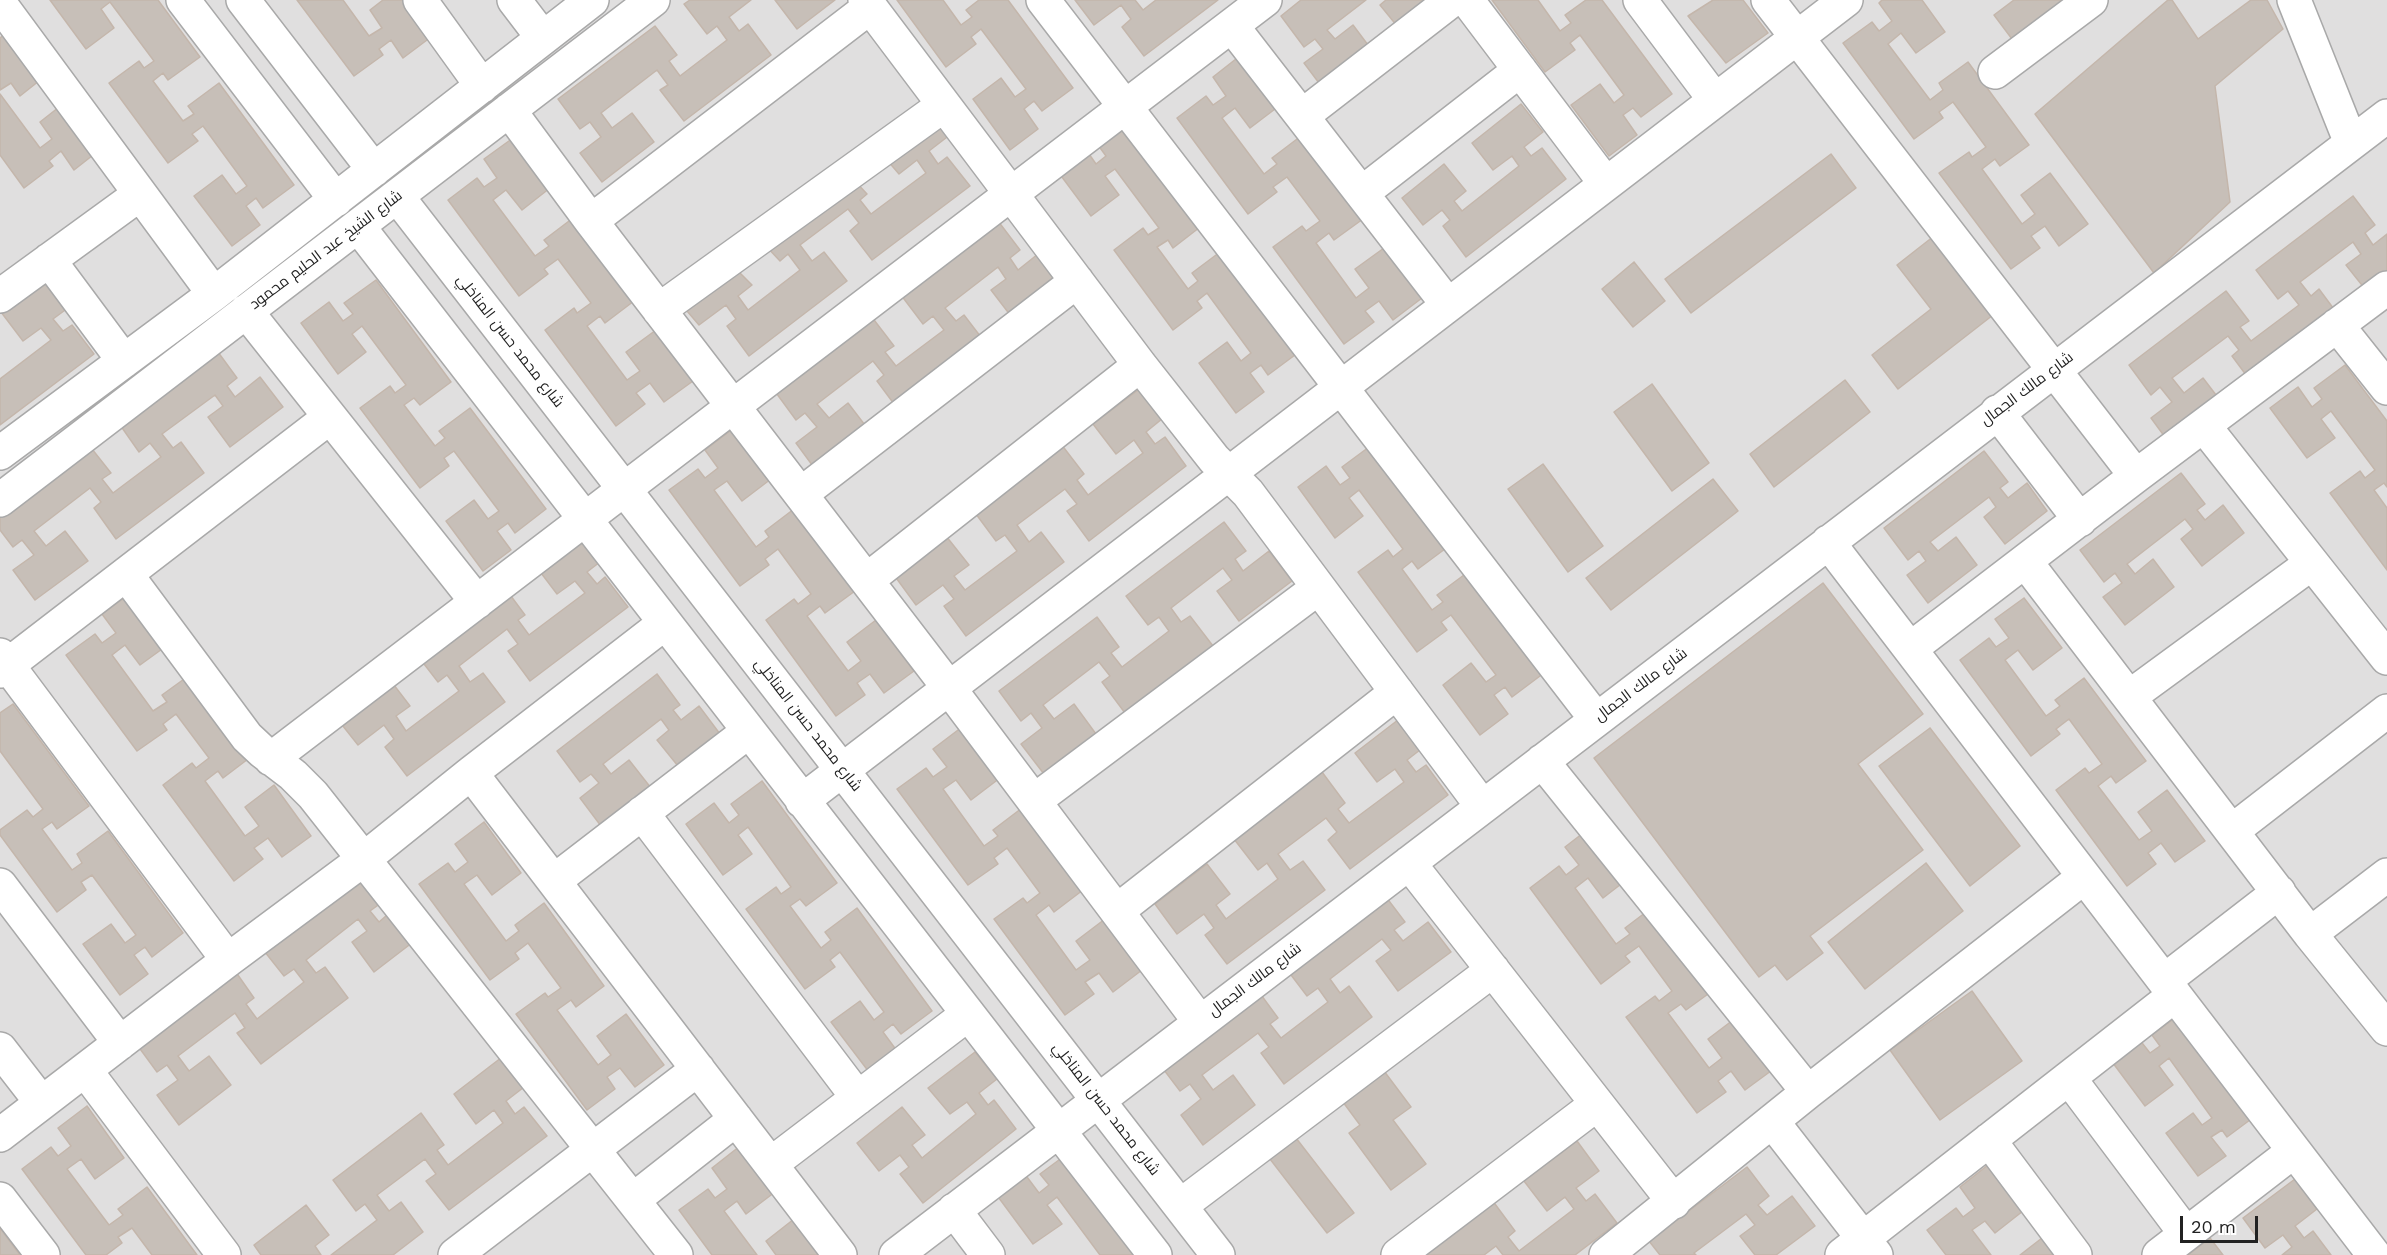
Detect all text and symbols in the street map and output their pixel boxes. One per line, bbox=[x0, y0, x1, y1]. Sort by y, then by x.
street label: شارع الشيخ عبد الحليم محمود bbox=[246, 187, 406, 313]
street label: شارع محمد حسن المناخلي bbox=[452, 271, 568, 411]
street label: شارع مالك الجمال bbox=[1977, 348, 2077, 430]
street label: شارع مالك الجمال bbox=[1591, 644, 1691, 726]
street label: شارع محمد حسن المناخلي bbox=[750, 655, 866, 795]
street label: شارع مالك الجمال bbox=[1205, 939, 1305, 1021]
street label: شارع محمد حسن المناخلي bbox=[1048, 1039, 1164, 1179]
scale bar bbox=[2183, 1204, 2261, 1242]
text: 20 m bbox=[2191, 1216, 2236, 1237]

